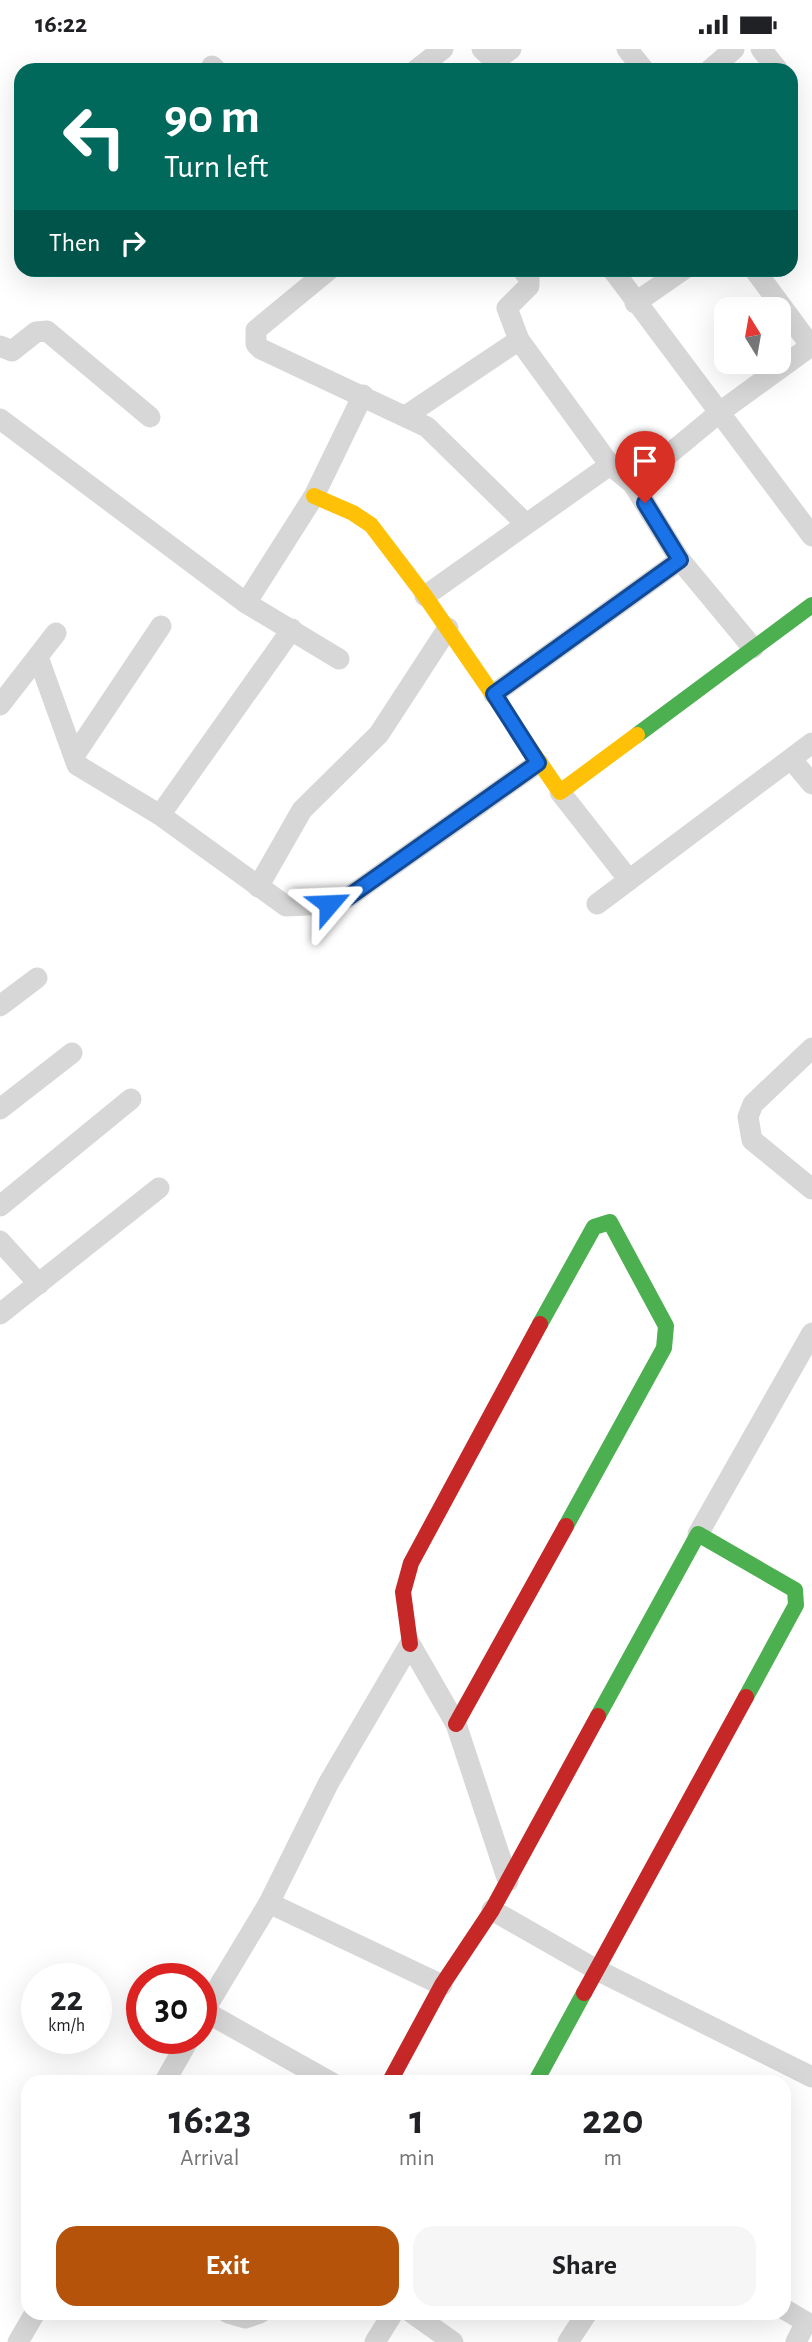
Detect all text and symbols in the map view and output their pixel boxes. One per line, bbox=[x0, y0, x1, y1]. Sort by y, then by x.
text: 16:22 bbox=[35, 11, 87, 37]
icon: left bbox=[49, 91, 140, 182]
text: 90 m bbox=[164, 93, 260, 142]
text: Turn left bbox=[164, 151, 268, 183]
icon: right bbox=[114, 224, 152, 262]
text: Then bbox=[49, 230, 100, 256]
north arrow bbox=[714, 297, 791, 375]
map controls bbox=[714, 297, 791, 374]
pin bbox=[615, 431, 675, 503]
icon: arrive bbox=[626, 442, 664, 480]
position arrow bbox=[292, 867, 366, 941]
speed limit sign: 30 bbox=[126, 1963, 217, 2054]
text: 22 bbox=[50, 1982, 83, 2017]
text: km/h bbox=[48, 2017, 85, 2035]
text: 16:23 bbox=[168, 2099, 251, 2141]
text: 1 bbox=[409, 2099, 424, 2141]
text: 220 bbox=[582, 2099, 644, 2141]
text: Arrival bbox=[180, 2147, 239, 2170]
text: min bbox=[399, 2147, 435, 2170]
text: m bbox=[604, 2147, 622, 2170]
button: Exit bbox=[56, 2226, 399, 2306]
button: Share bbox=[413, 2226, 756, 2306]

